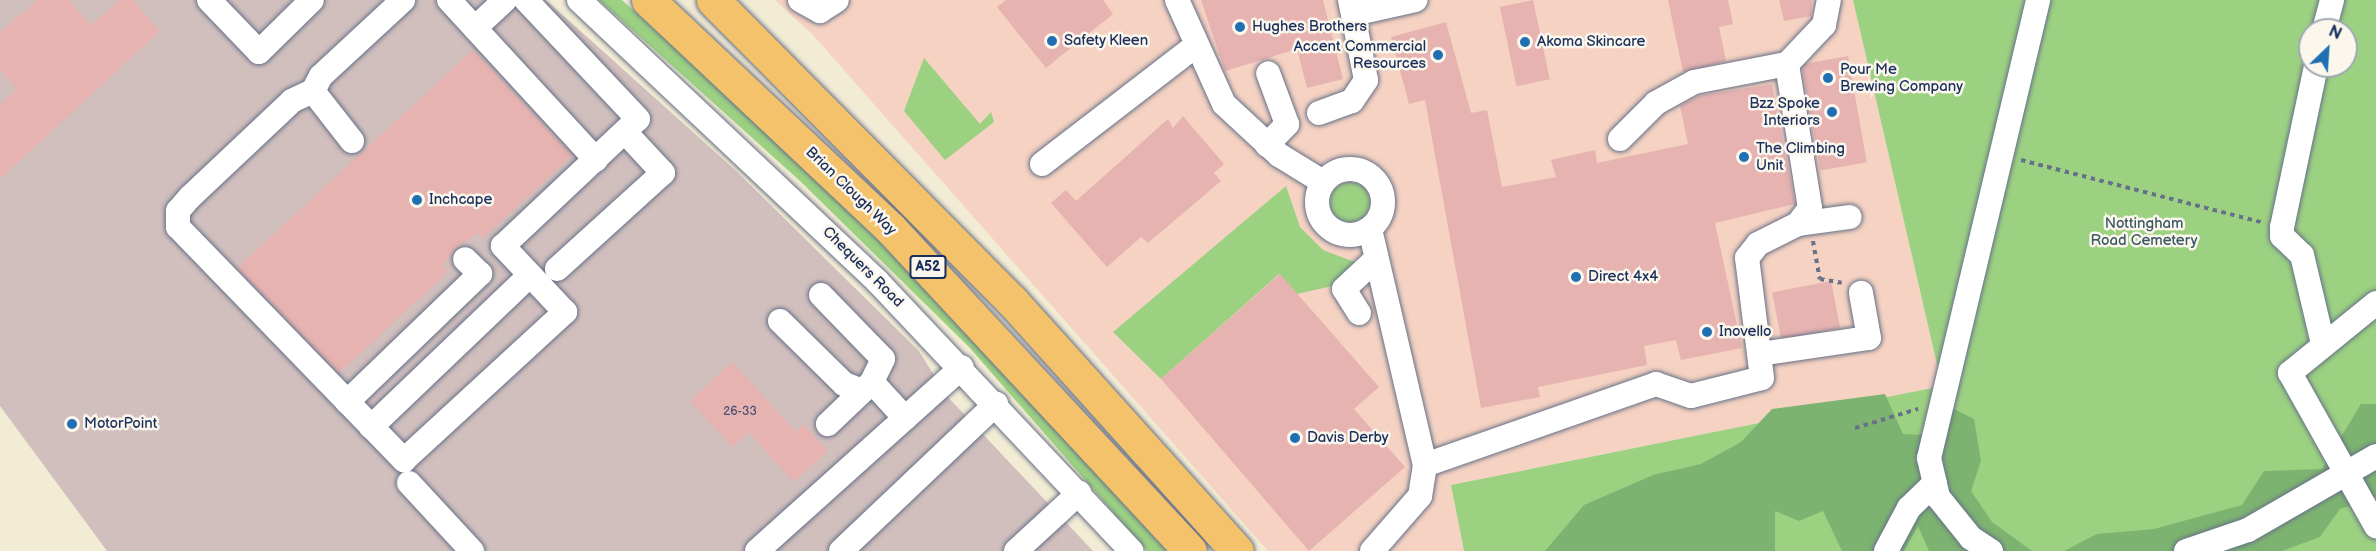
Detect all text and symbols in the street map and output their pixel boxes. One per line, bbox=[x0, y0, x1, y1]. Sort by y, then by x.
place label: Hughes Brothers bbox=[1252, 18, 1367, 36]
north arrow bbox=[2298, 18, 2358, 78]
marker: Hughes Brothers bbox=[1233, 20, 1247, 34]
text: N bbox=[2326, 22, 2344, 44]
place label: Safety Kleen bbox=[1064, 32, 1149, 50]
place label: Akoma Skincare bbox=[1537, 33, 1646, 51]
marker: Safety Kleen bbox=[1045, 34, 1059, 48]
marker: Akoma Skincare bbox=[1518, 35, 1532, 49]
place label: Accent Commercial Resources bbox=[1294, 37, 1426, 72]
marker: Accent Commercial Resources bbox=[1431, 48, 1445, 62]
place label: Pour Me Brewing Company bbox=[1840, 60, 1963, 95]
marker: Pour Me Brewing Company bbox=[1821, 71, 1835, 85]
place label: Bzz Spoke Interiors bbox=[1749, 94, 1820, 129]
marker: Bzz Spoke Interiors bbox=[1825, 105, 1839, 119]
place label: The Climbing Unit bbox=[1756, 139, 1845, 174]
street label: Brian Clough Way bbox=[802, 143, 900, 239]
marker: The Climbing Unit bbox=[1737, 150, 1751, 164]
place label: Inchcape bbox=[429, 191, 492, 209]
marker: Inchcape bbox=[410, 193, 424, 207]
park label: Nottingham Road Cemetery bbox=[2090, 214, 2198, 249]
street label: Chequers Road bbox=[819, 223, 907, 311]
road number: A52 bbox=[908, 256, 948, 278]
place label: Direct 4x4 bbox=[1588, 268, 1658, 286]
marker: Direct 4x4 bbox=[1569, 270, 1583, 284]
place label: Inovello bbox=[1719, 323, 1772, 341]
marker: Inovello bbox=[1700, 325, 1714, 339]
house number: 26-33 bbox=[723, 405, 757, 419]
place label: MotorPoint bbox=[84, 415, 157, 433]
marker: MotorPoint bbox=[65, 417, 79, 431]
place label: Davis Derby bbox=[1307, 429, 1388, 447]
marker: Davis Derby bbox=[1288, 431, 1302, 445]

